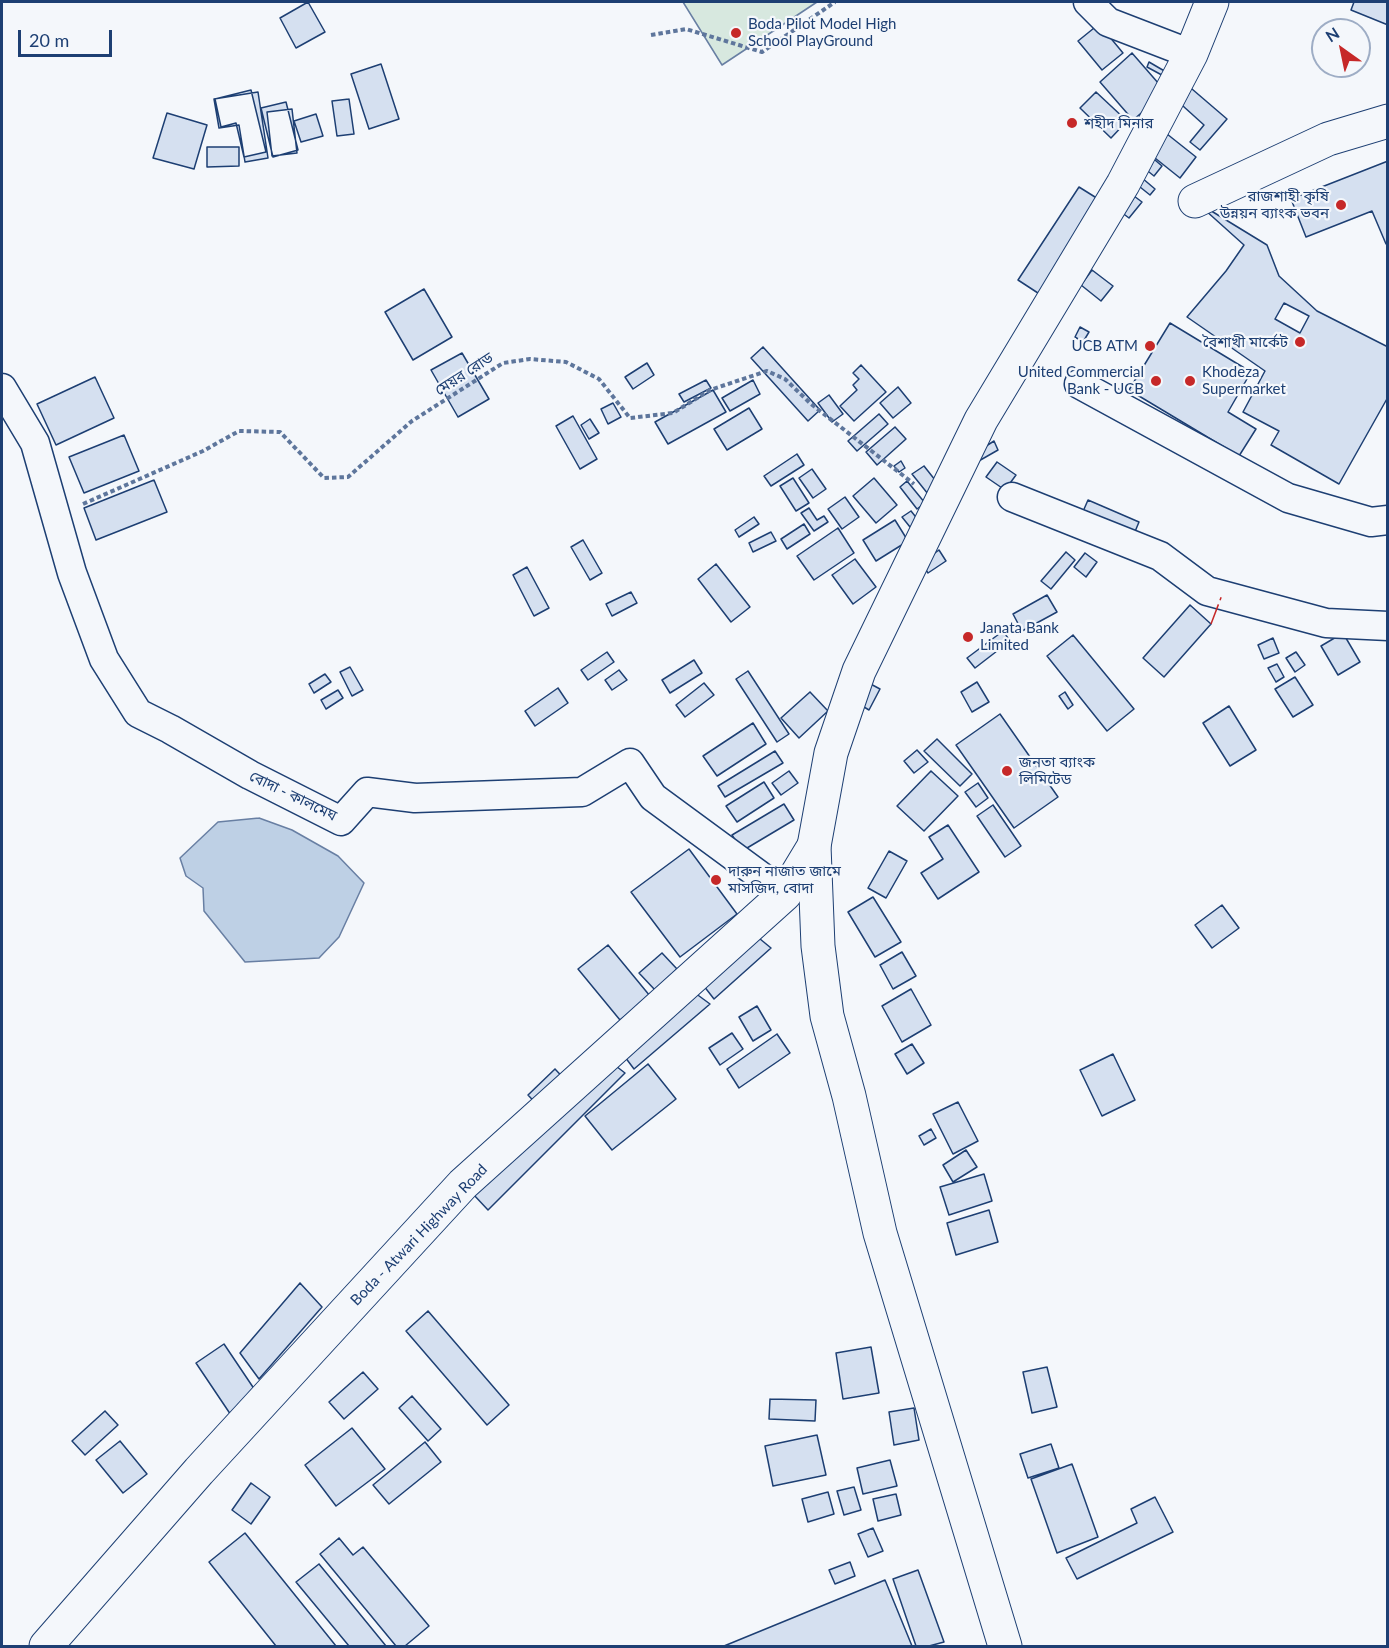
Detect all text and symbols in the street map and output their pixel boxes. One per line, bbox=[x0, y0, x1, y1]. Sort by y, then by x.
place label: Boda Pilot Model High School PlayGround bbox=[748, 15, 896, 50]
scale bar bbox=[21, 18, 116, 56]
north arrow bbox=[1311, 18, 1371, 78]
text: N bbox=[1322, 23, 1342, 45]
marker: Boda Pilot Model High School PlayGround bbox=[729, 26, 743, 40]
text: 20 m bbox=[29, 29, 69, 51]
place label: শহীদ মিনার bbox=[1084, 114, 1153, 132]
marker: শহীদ মিনার bbox=[1065, 116, 1079, 130]
place label: রাজশাহী কৃষি উন্নয়ন ব্যাংক ভবন bbox=[1220, 187, 1329, 222]
marker: রাজশাহী কৃষি উন্নয়ন ব্যাংক ভবন bbox=[1334, 198, 1348, 212]
place label: বৈশাখী মার্কেট bbox=[1203, 333, 1288, 351]
marker: বৈশাখী মার্কেট bbox=[1293, 335, 1307, 349]
place label: UCB ATM bbox=[1072, 337, 1138, 355]
marker: UCB ATM bbox=[1143, 339, 1157, 353]
street label: মেয়র রোড bbox=[432, 349, 496, 399]
place label: United Commercial Bank - UCB bbox=[1018, 363, 1144, 398]
place label: Khodeza Supermarket bbox=[1202, 363, 1286, 398]
marker: United Commercial Bank - UCB bbox=[1149, 374, 1163, 388]
marker: Khodeza Supermarket bbox=[1183, 374, 1197, 388]
place label: Janata Bank Limited bbox=[980, 619, 1059, 654]
marker: Janata Bank Limited bbox=[961, 630, 975, 644]
place label: জনতা ব্যাংক লিমিটেড bbox=[1019, 753, 1095, 788]
marker: জনতা ব্যাংক লিমিটেড bbox=[1000, 764, 1014, 778]
street label: বোদা - কালমেঘ bbox=[246, 767, 340, 825]
place label: দারুন নাজাত জামে মাসজিদ, বোদা bbox=[728, 862, 841, 897]
marker: দারুন নাজাত জামে মাসজিদ, বোদা bbox=[709, 873, 723, 887]
street label: Boda - Atwari Highway Road bbox=[347, 1161, 491, 1309]

